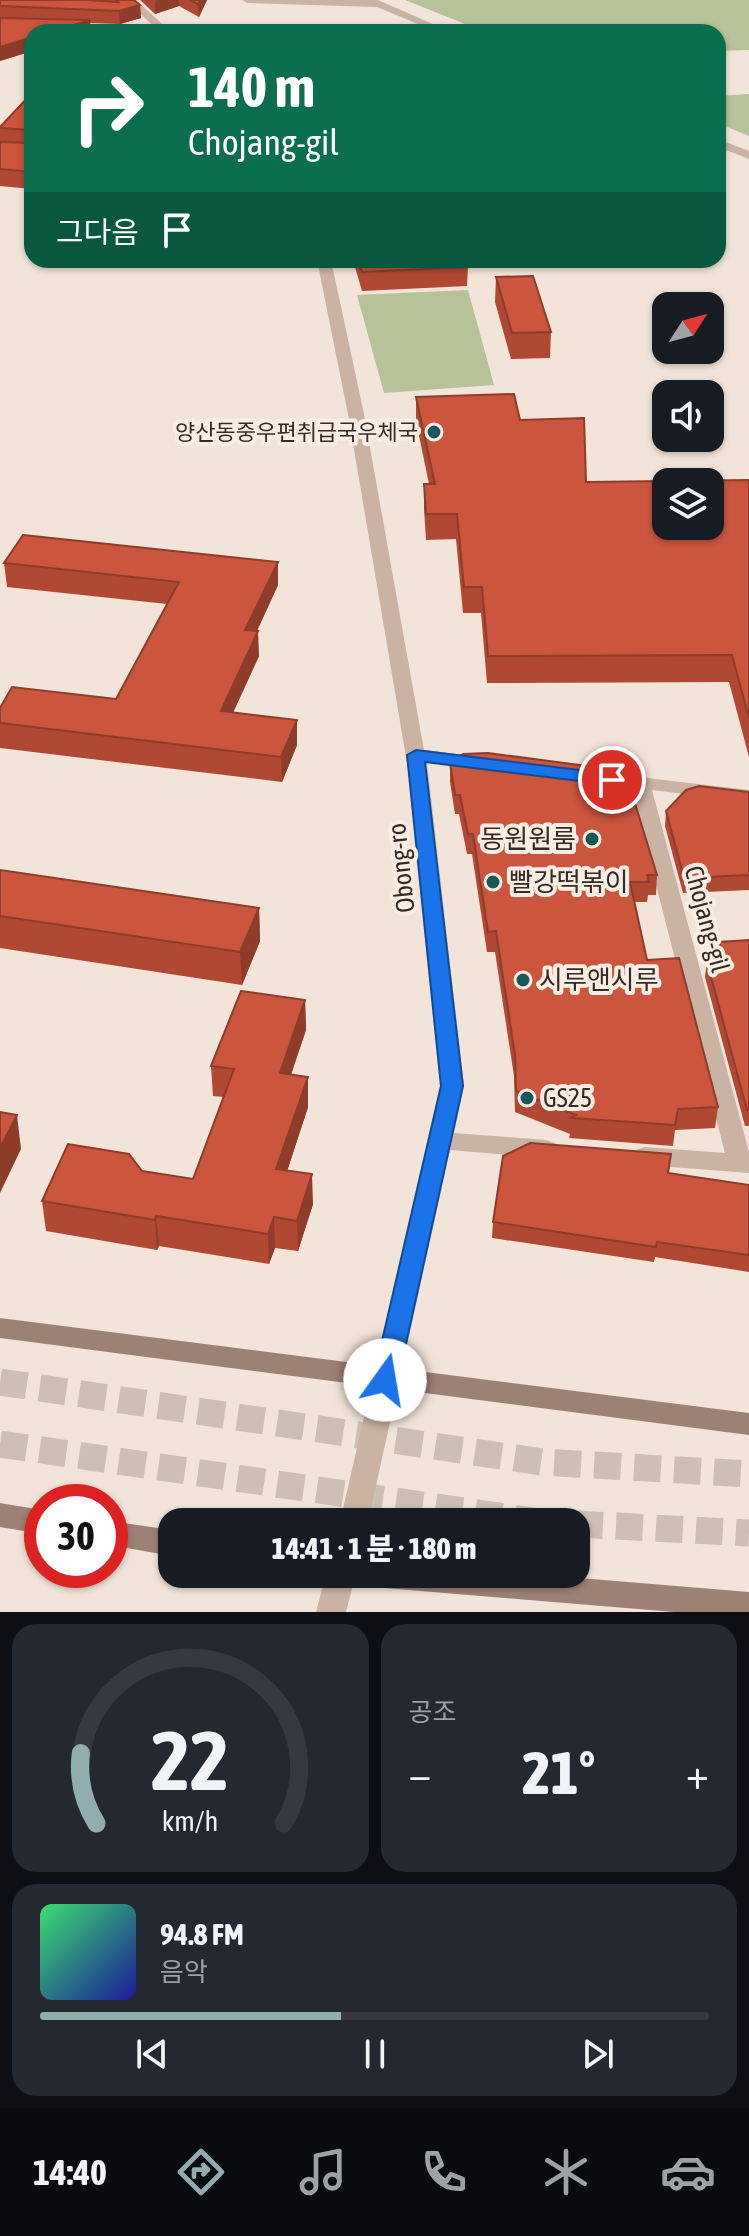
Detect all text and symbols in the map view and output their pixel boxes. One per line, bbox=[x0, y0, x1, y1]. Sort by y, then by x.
text: 140 m bbox=[188, 55, 315, 119]
icon: right bbox=[56, 56, 160, 160]
text: Chojang-gil bbox=[188, 121, 339, 163]
icon: arrive bbox=[155, 208, 199, 252]
text: 그다음 bbox=[56, 215, 139, 249]
north arrow bbox=[652, 292, 724, 364]
map controls bbox=[652, 292, 724, 540]
button: sound bbox=[652, 380, 724, 452]
place label: 양산동중우편취급국우체국 bbox=[175, 419, 418, 445]
marker: 양산동중우편취급국우체국 bbox=[425, 423, 443, 441]
button: layers bbox=[652, 468, 724, 540]
pin bbox=[578, 746, 646, 814]
icon: arrive bbox=[590, 758, 634, 802]
street label: Obong-ro bbox=[381, 822, 421, 914]
place label: 동원원룸 bbox=[480, 824, 576, 854]
marker: 동원원룸 bbox=[583, 830, 601, 848]
street label: Chojang-gil bbox=[678, 862, 736, 976]
place label: 빨강떡볶이 bbox=[509, 867, 629, 897]
marker: 빨강떡볶이 bbox=[484, 873, 502, 891]
place label: 시루앤시루 bbox=[539, 965, 659, 995]
marker: 시루앤시루 bbox=[514, 971, 532, 989]
place label: GS25 bbox=[543, 1083, 592, 1113]
marker: GS25 bbox=[518, 1089, 536, 1107]
position arrow bbox=[343, 1338, 427, 1422]
speed limit sign: 30 bbox=[24, 1484, 128, 1588]
text: 14:41 · 1 분 · 180 m bbox=[272, 1531, 476, 1565]
text: 공조 bbox=[409, 1697, 456, 1727]
text: 22 bbox=[151, 1712, 229, 1808]
text: 21° bbox=[522, 1738, 595, 1807]
text: − bbox=[409, 1748, 431, 1798]
text: + bbox=[686, 1748, 709, 1798]
text: km/h bbox=[162, 1804, 219, 1837]
text: 94.8 FM bbox=[160, 1917, 244, 1951]
text: 음악 bbox=[160, 1957, 208, 1987]
icon: previous bbox=[130, 2032, 174, 2076]
icon: pause bbox=[353, 2032, 397, 2076]
icon: next bbox=[576, 2032, 620, 2076]
icon: directions bbox=[173, 2144, 229, 2200]
icon: music bbox=[295, 2144, 351, 2200]
icon: phone bbox=[416, 2144, 472, 2200]
icon: climate bbox=[538, 2144, 594, 2200]
icon: car bbox=[660, 2144, 716, 2200]
text: 14:40 bbox=[33, 2151, 107, 2193]

